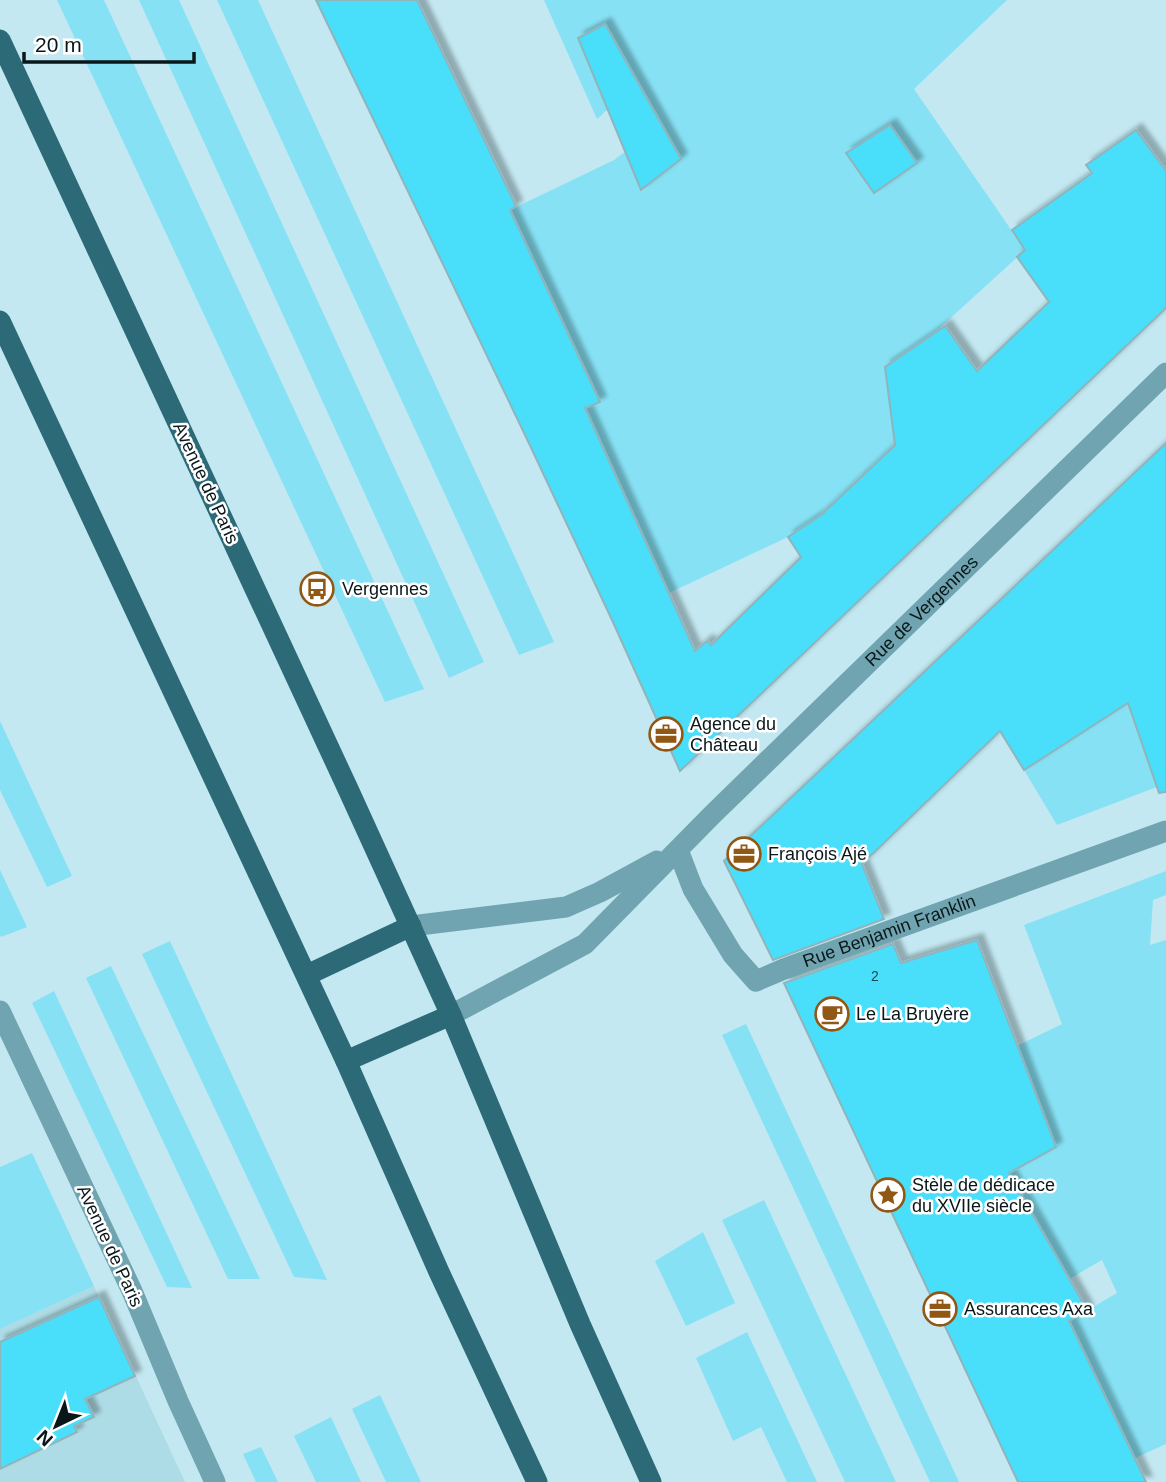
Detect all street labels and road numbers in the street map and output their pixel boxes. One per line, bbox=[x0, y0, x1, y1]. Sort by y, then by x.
street label: Avenue de Paris bbox=[169, 419, 243, 547]
street label: Rue de Vergennes bbox=[861, 552, 982, 670]
street label: Rue Benjamin Franklin bbox=[800, 891, 978, 971]
street label: Avenue de Paris bbox=[73, 1182, 147, 1310]

